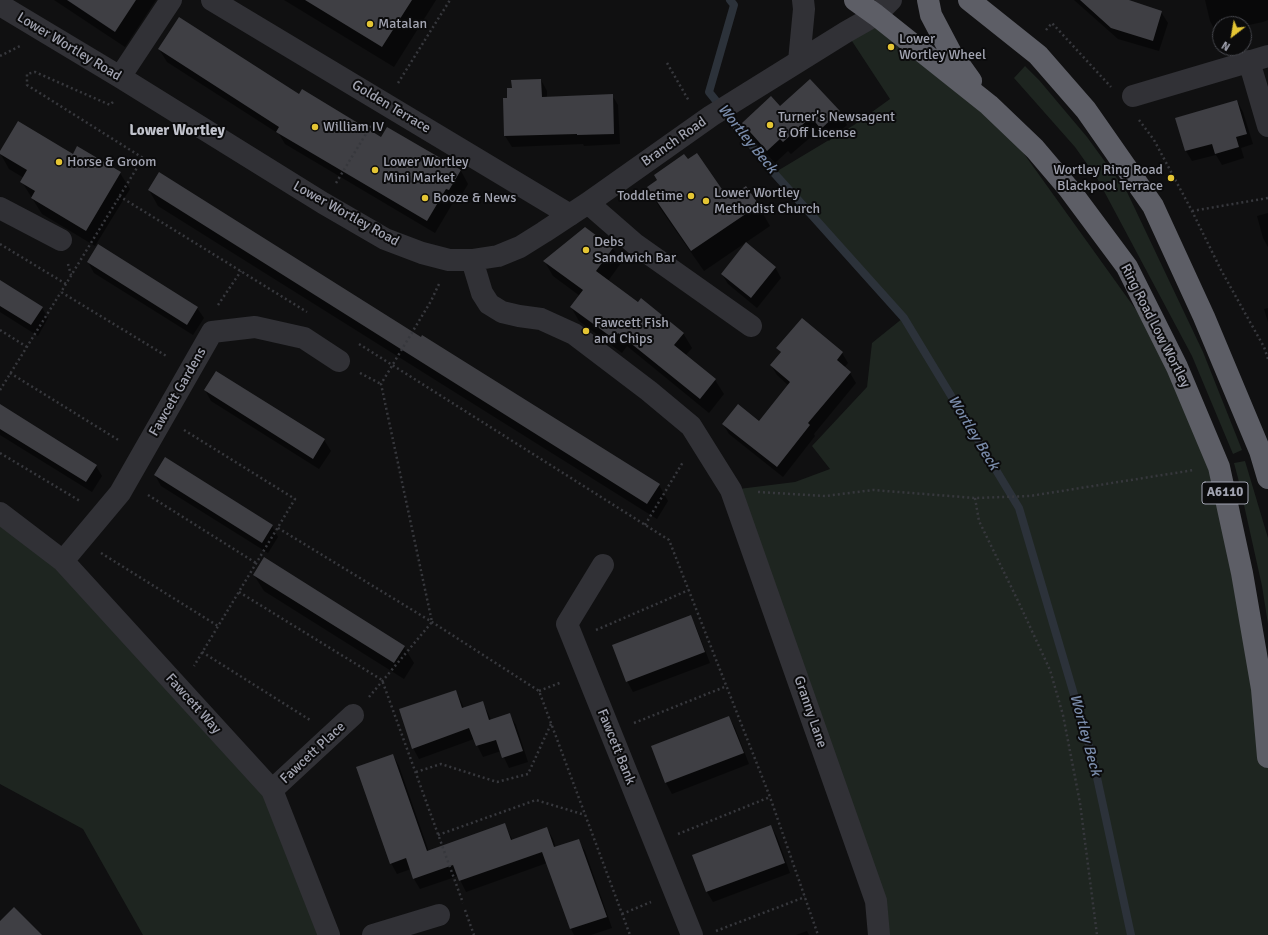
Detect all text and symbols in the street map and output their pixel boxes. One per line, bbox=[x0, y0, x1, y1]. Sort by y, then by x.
street label: Lower Wortley Road bbox=[14, 9, 124, 85]
place label: Matalan bbox=[378, 16, 427, 32]
north arrow bbox=[1212, 16, 1252, 56]
marker: Matalan bbox=[365, 19, 375, 29]
place label: Lower Wortley Wheel bbox=[899, 31, 986, 64]
text: N bbox=[1219, 38, 1233, 53]
marker: Lower Wortley Wheel bbox=[886, 42, 896, 52]
street label: Golden Terrace bbox=[349, 77, 433, 137]
water label: Wortley Beck bbox=[714, 101, 780, 177]
place label: Turner's Newsagent & Off License bbox=[778, 109, 895, 142]
street label: Branch Road bbox=[638, 114, 710, 170]
place label: William IV bbox=[323, 119, 384, 135]
marker: Turner's Newsagent & Off License bbox=[765, 120, 775, 130]
district label: Lower Wortley bbox=[129, 122, 225, 140]
marker: William IV bbox=[310, 122, 320, 132]
place label: Horse & Groom bbox=[67, 154, 156, 170]
place label: Lower Wortley Mini Market bbox=[383, 154, 469, 186]
marker: Horse & Groom bbox=[54, 157, 64, 167]
place label: Wortley Ring Road Blackpool Terrace bbox=[1053, 162, 1163, 194]
marker: Lower Wortley Mini Market bbox=[370, 165, 380, 175]
marker: Wortley Ring Road Blackpool Terrace bbox=[1166, 173, 1176, 183]
street label: Lower Wortley Road bbox=[290, 178, 402, 250]
place label: Lower Wortley Methodist Church bbox=[714, 185, 820, 218]
place label: Toddletime bbox=[617, 188, 683, 204]
place label: Booze & News bbox=[433, 190, 516, 206]
marker: Toddletime bbox=[686, 191, 696, 201]
marker: Booze & News bbox=[420, 193, 430, 203]
marker: Lower Wortley Methodist Church bbox=[701, 196, 711, 206]
place label: Debs Sandwich Bar bbox=[594, 234, 676, 266]
marker: Debs Sandwich Bar bbox=[581, 245, 591, 255]
street label: Ring Road Low Wortley bbox=[1116, 261, 1194, 391]
place label: Fawcett Fish and Chips bbox=[594, 315, 669, 348]
marker: Fawcett Fish and Chips bbox=[581, 326, 591, 336]
street label: Fawcett Gardens bbox=[146, 345, 210, 439]
water label: Wortley Beck bbox=[944, 392, 1002, 474]
road number: A6110 bbox=[1202, 482, 1248, 504]
street label: Fawcett Way bbox=[162, 671, 224, 737]
street label: Granny Lane bbox=[790, 674, 830, 750]
water label: Wortley Beck bbox=[1065, 692, 1105, 778]
street label: Fawcett Bank bbox=[593, 707, 639, 787]
street label: Fawcett Place bbox=[277, 719, 349, 787]

